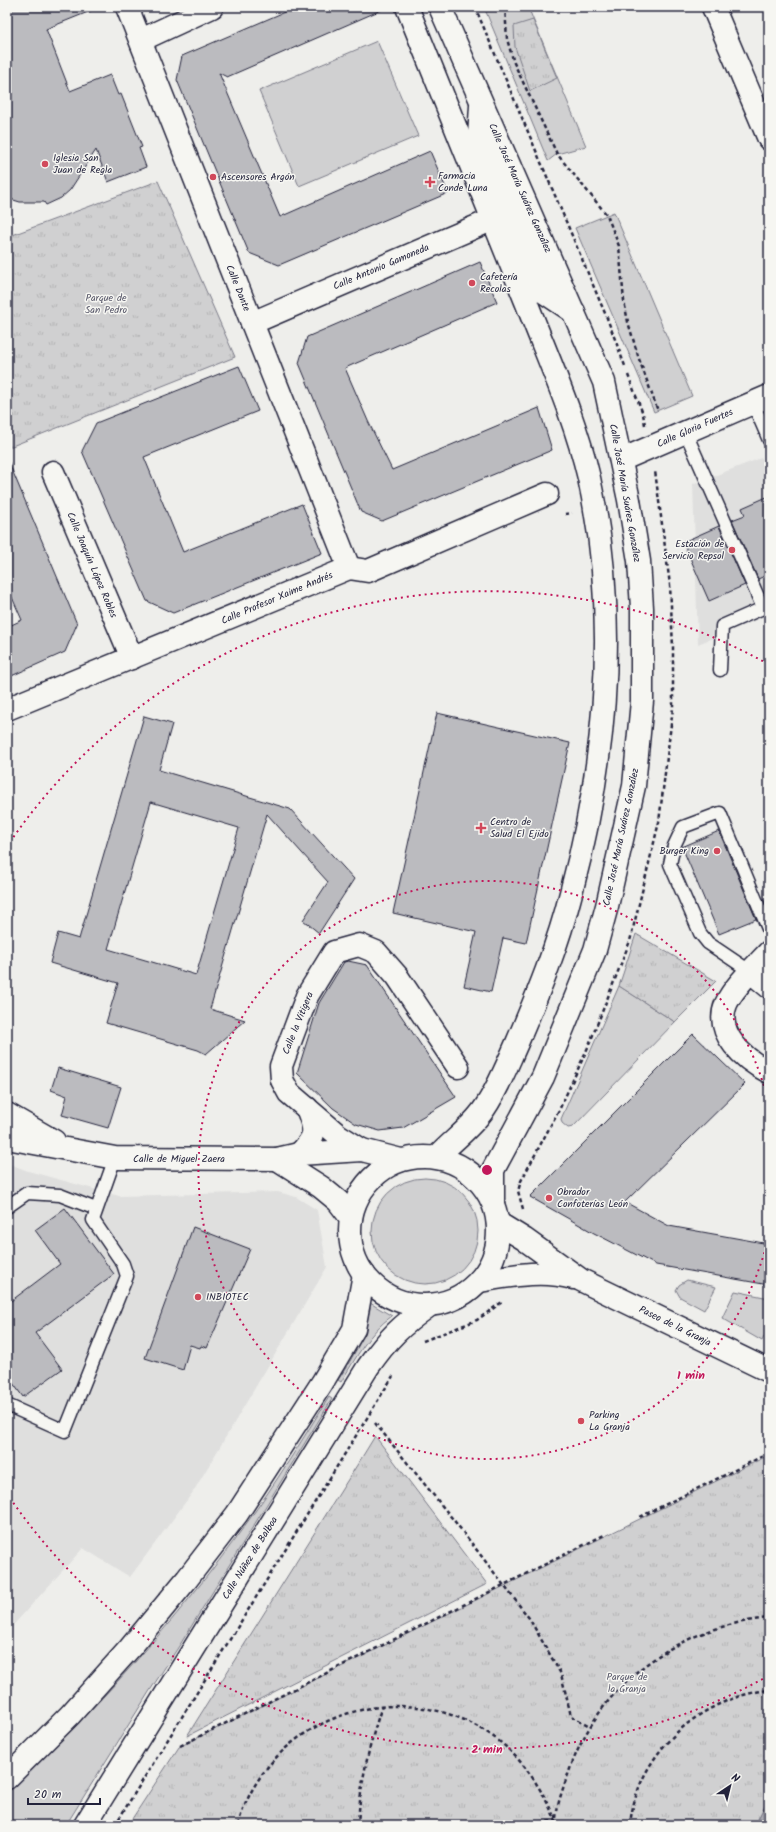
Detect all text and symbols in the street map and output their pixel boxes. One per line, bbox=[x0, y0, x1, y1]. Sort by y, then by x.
street label: Calle José María Suárez González bbox=[484, 121, 556, 256]
place label: Iglesia San Juan de Regla bbox=[53, 150, 113, 178]
marker: Iglesia San Juan de Regla bbox=[40, 159, 50, 169]
place label: Farmacia Conde Luna bbox=[438, 168, 488, 196]
place label: Ascensores Argón bbox=[221, 169, 294, 185]
marker: Ascensores Argón bbox=[208, 172, 218, 182]
marker: Farmacia Conde Luna bbox=[425, 177, 435, 187]
street label: Calle Antonio Gamoneda bbox=[330, 239, 432, 294]
street label: Calle Dante bbox=[221, 262, 255, 314]
place label: Cafetería Recolas bbox=[480, 269, 518, 297]
marker: Cafetería Recolas bbox=[467, 278, 477, 288]
park label: Parque de San Pedro bbox=[85, 290, 128, 318]
street label: Calle Gloria Fuertes bbox=[654, 404, 736, 452]
street label: Calle José María Suárez González bbox=[605, 422, 645, 564]
street label: Calle Joaquín López Robles bbox=[62, 510, 122, 621]
place label: Estación de Servicio Repsol bbox=[663, 536, 725, 564]
marker: Estación de Servicio Repsol bbox=[727, 545, 737, 555]
street label: Calle Profesor Xaime Andrés bbox=[219, 567, 336, 629]
street label: Calle José María Suárez González bbox=[599, 766, 644, 907]
place label: Centro de Salud El Ejido bbox=[490, 814, 549, 842]
marker: Centro de Salud El Ejido bbox=[475, 822, 487, 834]
place label: Burger King bbox=[660, 843, 709, 859]
marker: Burger King bbox=[712, 846, 722, 856]
street label: Calle la Vitigera bbox=[278, 989, 318, 1057]
street label: Calle de Miguel Zaera bbox=[133, 1151, 225, 1167]
centre of rings bbox=[480, 1163, 494, 1177]
place label: Obrador Confoterías León bbox=[557, 1184, 628, 1212]
marker: Obrador Confoterías León bbox=[544, 1193, 554, 1203]
place label: INBIOTEC bbox=[206, 1289, 249, 1305]
marker: INBIOTEC bbox=[193, 1292, 203, 1302]
street label: Paseo de la Granja bbox=[636, 1302, 714, 1351]
text: 1 min bbox=[677, 1366, 705, 1385]
place label: Parking La Granja bbox=[589, 1407, 630, 1435]
marker: Parking La Granja bbox=[576, 1416, 586, 1426]
street label: Calle Núñez de Balboa bbox=[218, 1513, 282, 1603]
park label: Parque de la Granja bbox=[607, 1669, 648, 1697]
text: 2 min bbox=[471, 1740, 503, 1759]
north arrow bbox=[710, 1766, 750, 1806]
text: N bbox=[727, 1769, 743, 1788]
scale bar bbox=[28, 1780, 100, 1806]
text: 20 m bbox=[34, 1785, 62, 1804]

